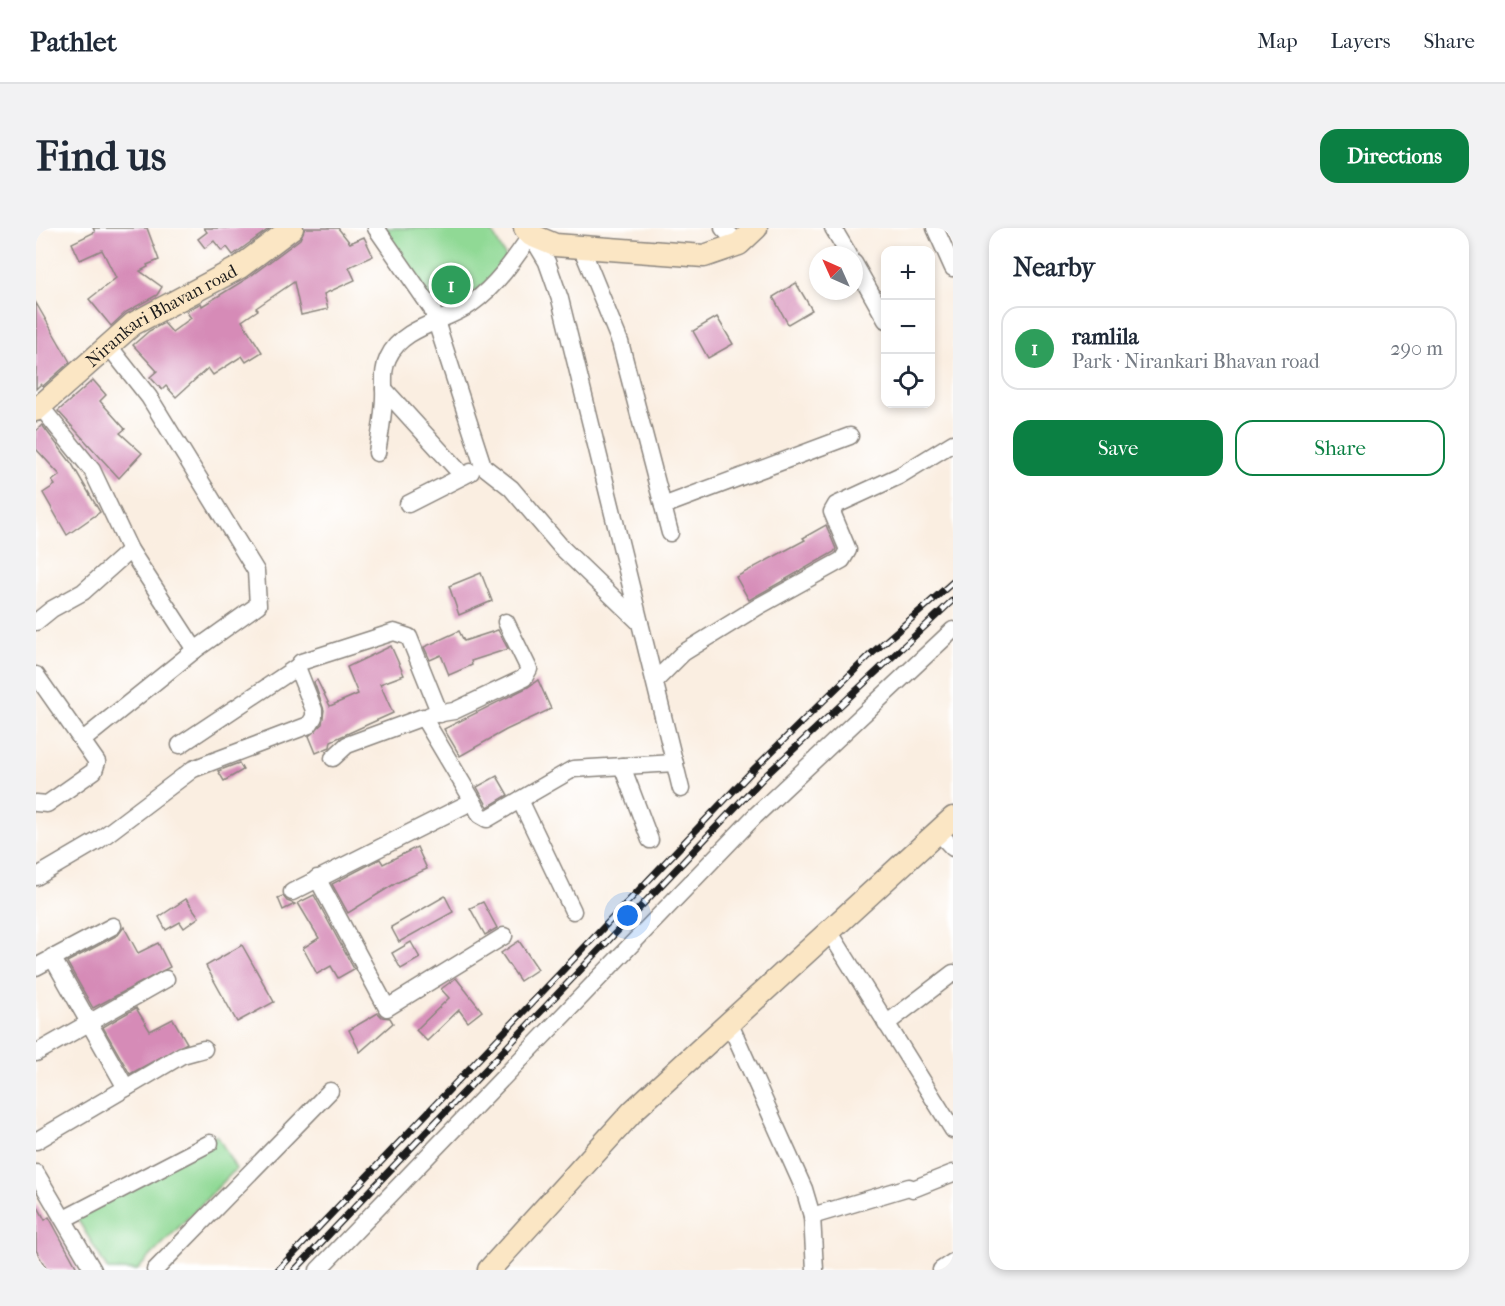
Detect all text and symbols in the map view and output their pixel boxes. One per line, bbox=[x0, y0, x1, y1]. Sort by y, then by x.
text: Pathlet bbox=[30, 25, 117, 58]
text: Map bbox=[1257, 29, 1298, 53]
text: Layers bbox=[1331, 29, 1390, 53]
text: Share bbox=[1423, 29, 1475, 53]
button: Directions bbox=[1320, 129, 1469, 183]
text: Find us bbox=[36, 132, 166, 181]
north arrow bbox=[809, 246, 863, 300]
map controls bbox=[881, 246, 935, 408]
button: + bbox=[881, 246, 935, 300]
text: Nearby bbox=[1013, 252, 1095, 283]
street label: Nirankari Bhavan road bbox=[82, 260, 241, 372]
pin: 1 bbox=[432, 262, 470, 308]
button: − bbox=[881, 300, 935, 354]
text: ramlila bbox=[1072, 324, 1139, 350]
text: 1 bbox=[1031, 337, 1038, 360]
text: 290 m bbox=[1390, 337, 1443, 360]
text: Park · Nirankari Bhavan road bbox=[1072, 350, 1320, 373]
button: locate bbox=[881, 354, 935, 408]
button: Save bbox=[1013, 420, 1223, 476]
button: Share bbox=[1235, 420, 1445, 476]
your location bbox=[613, 901, 642, 930]

